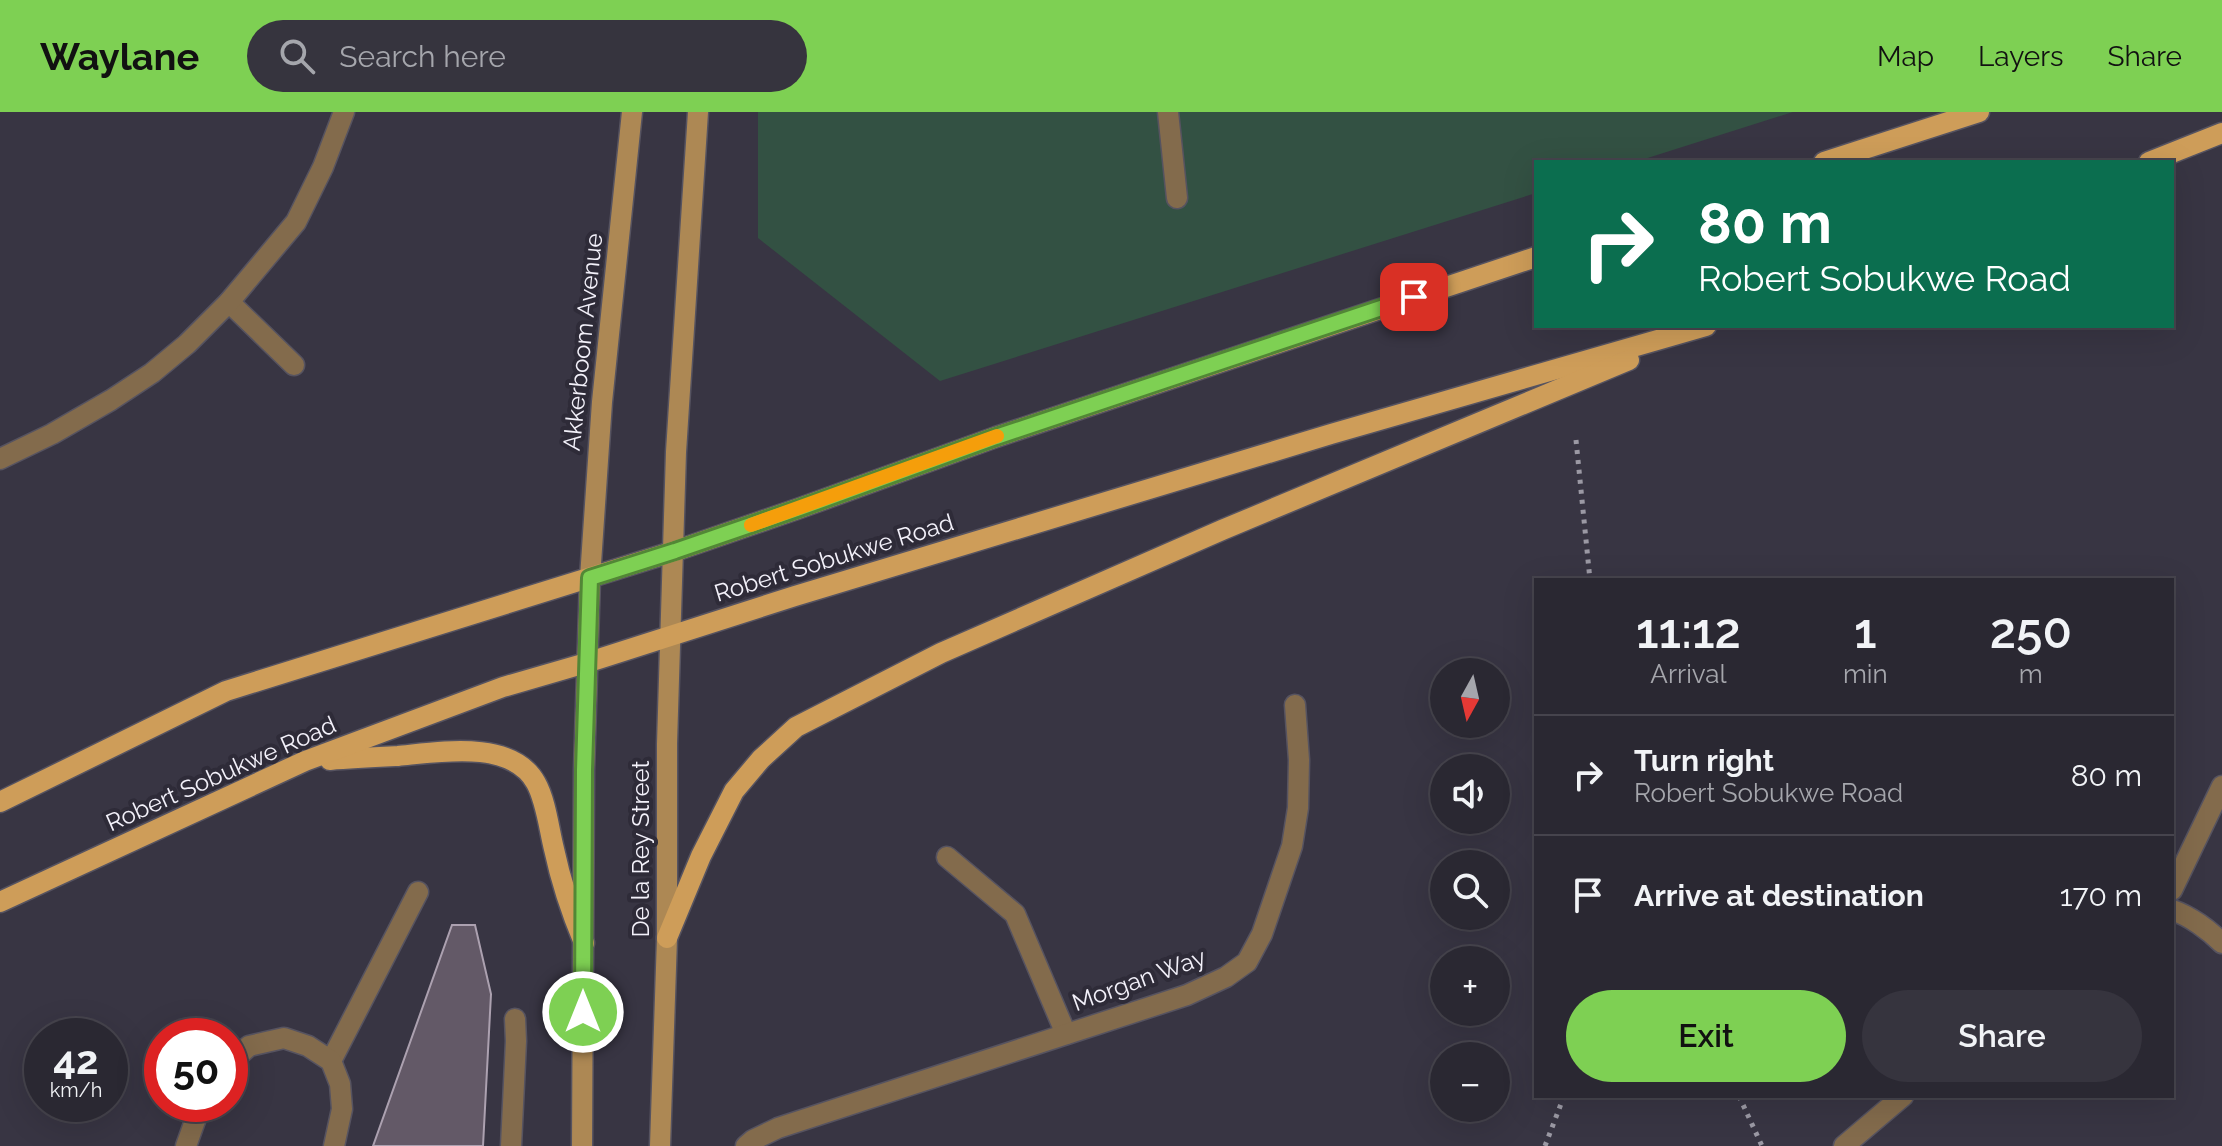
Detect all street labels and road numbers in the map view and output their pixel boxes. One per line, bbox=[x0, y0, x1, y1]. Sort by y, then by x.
street label: Akkerboom Avenue bbox=[557, 232, 608, 452]
street label: Robert Sobukwe Road bbox=[711, 507, 957, 608]
street label: Robert Sobukwe Road bbox=[101, 710, 340, 837]
street label: De la Rey Street bbox=[626, 760, 655, 938]
street label: Morgan Way bbox=[1068, 942, 1210, 1017]

